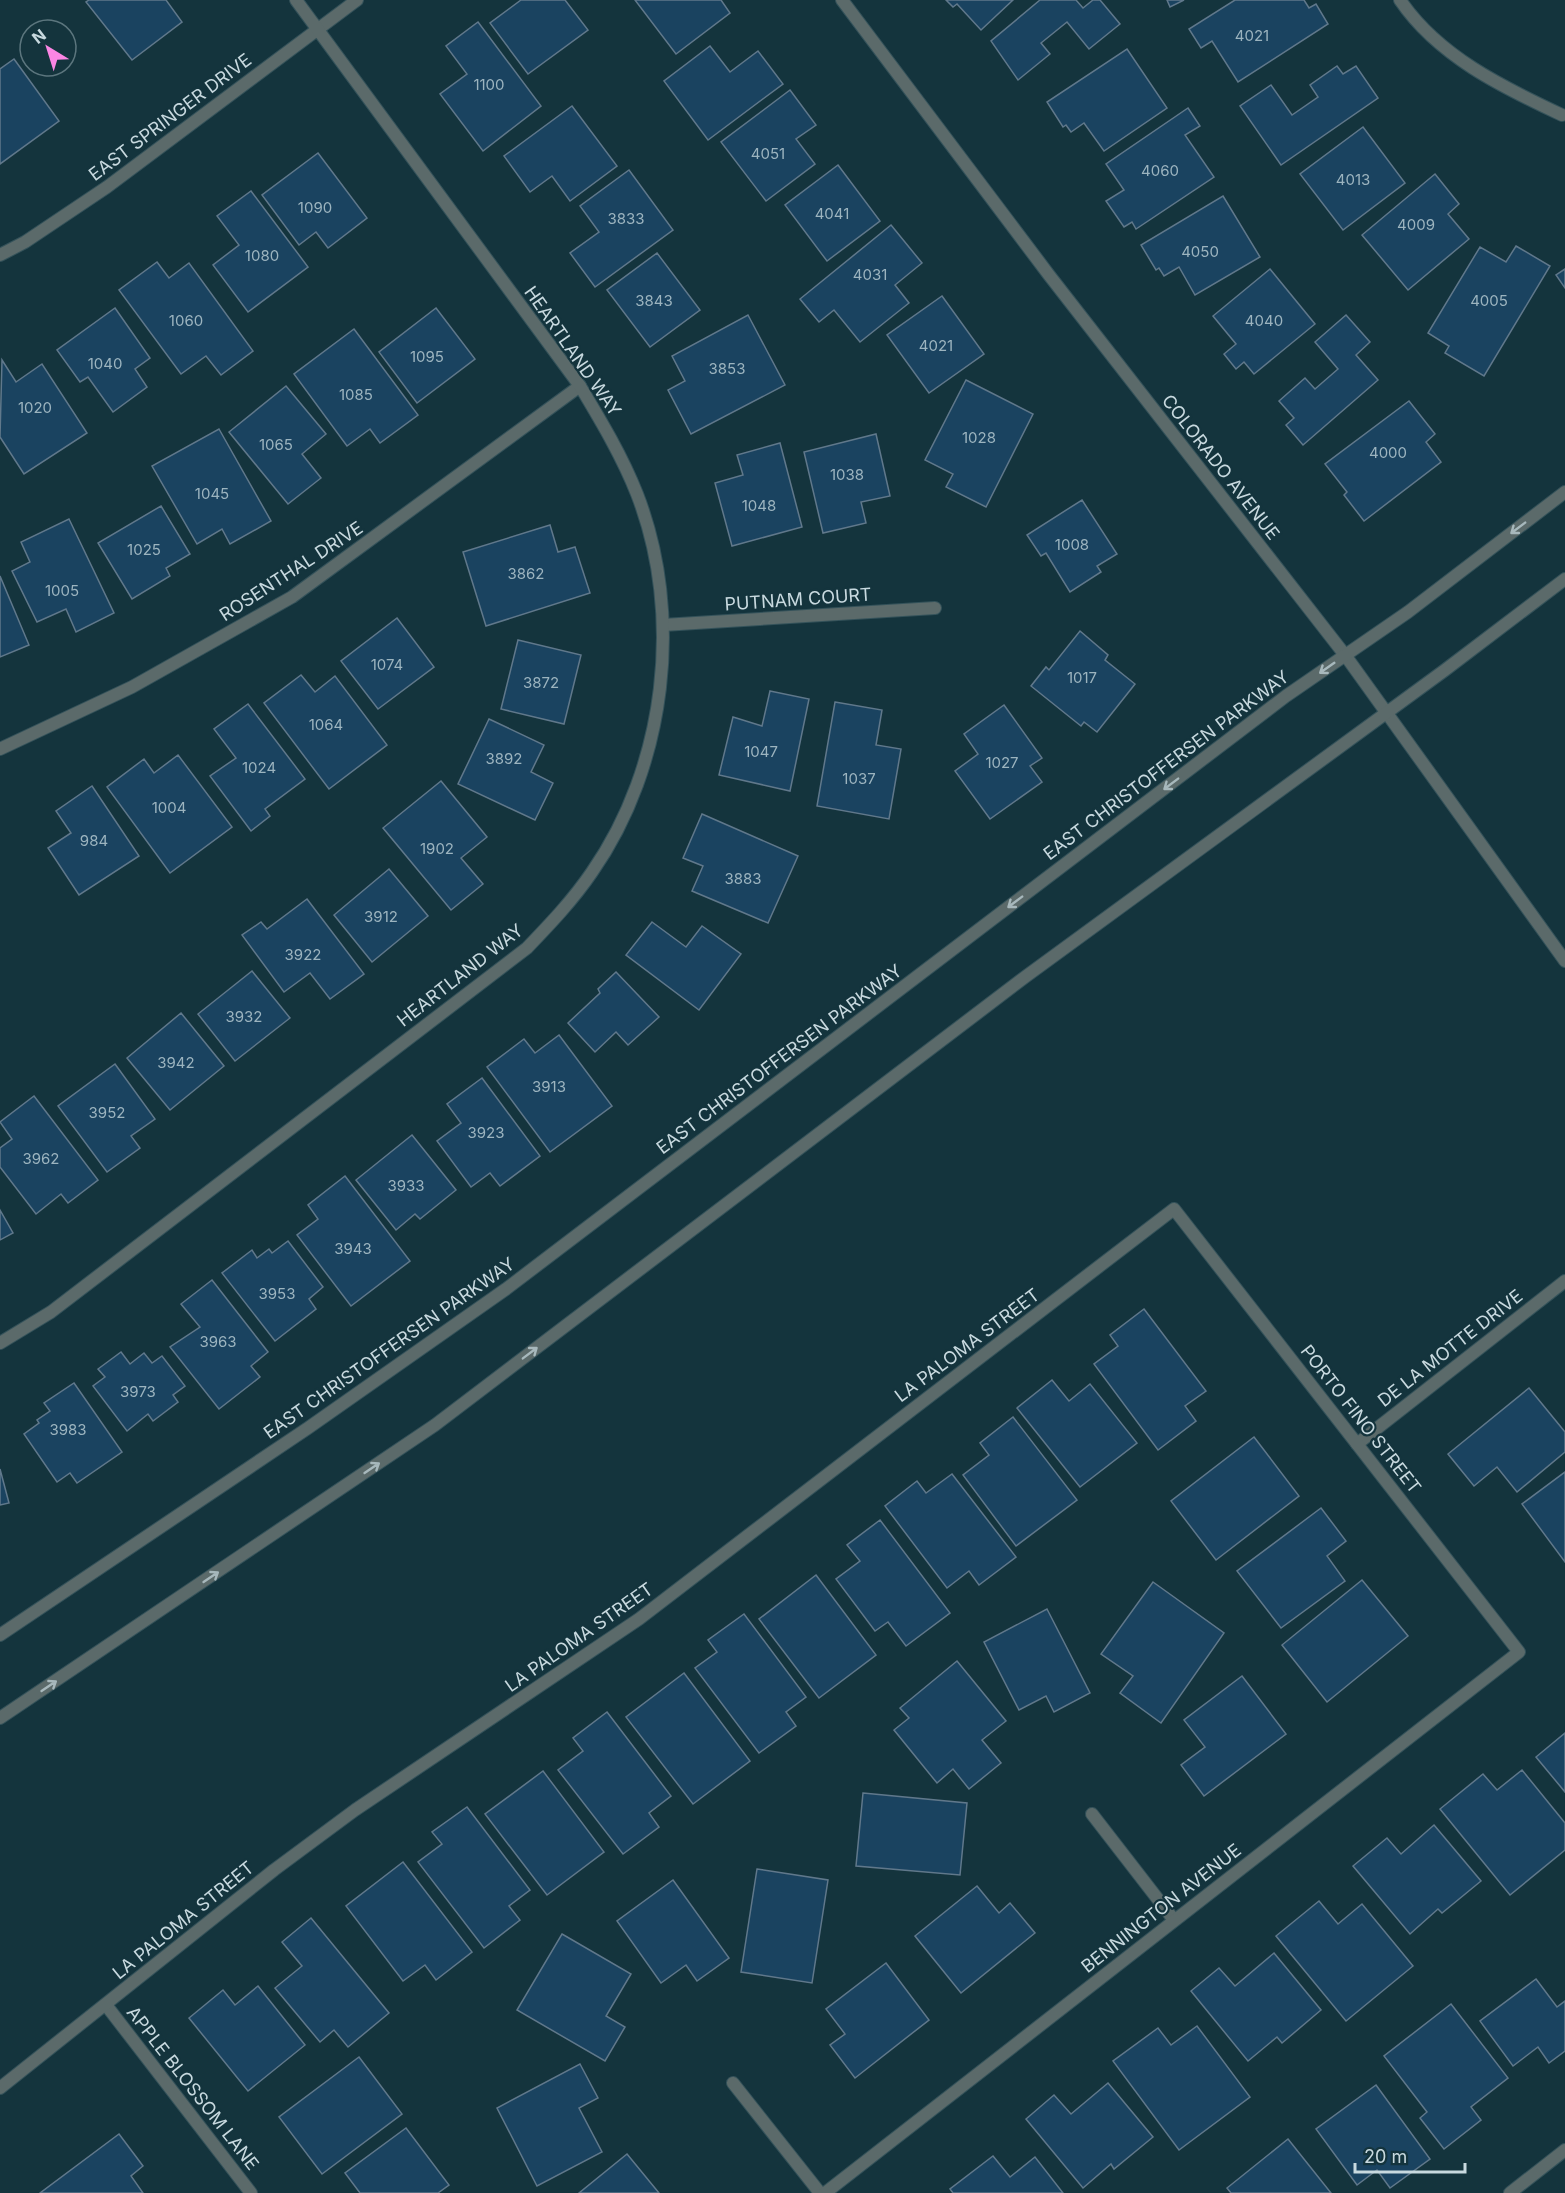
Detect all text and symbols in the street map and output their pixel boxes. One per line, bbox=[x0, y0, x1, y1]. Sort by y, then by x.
north arrow bbox=[18, 18, 78, 78]
text: N bbox=[28, 25, 50, 48]
house number: 4021 bbox=[1235, 26, 1269, 45]
street label: EAST SPRINGER DRIVE bbox=[85, 49, 255, 185]
house number: 1100 bbox=[473, 75, 505, 94]
house number: 4051 bbox=[751, 144, 785, 163]
house number: 4060 bbox=[1141, 161, 1179, 180]
house number: 4013 bbox=[1336, 170, 1370, 189]
house number: 1090 bbox=[298, 198, 332, 217]
house number: 4041 bbox=[815, 204, 849, 223]
house number: 3833 bbox=[607, 209, 645, 228]
house number: 4009 bbox=[1397, 215, 1435, 234]
house number: 4050 bbox=[1181, 242, 1219, 261]
house number: 1080 bbox=[245, 246, 279, 265]
house number: 4031 bbox=[853, 265, 887, 284]
street label: HEARTLAND WAY bbox=[520, 282, 626, 420]
house number: 3843 bbox=[635, 291, 673, 310]
house number: 4005 bbox=[1470, 291, 1508, 310]
house number: 1060 bbox=[169, 311, 203, 330]
house number: 4040 bbox=[1245, 311, 1283, 330]
house number: 4021 bbox=[919, 336, 953, 355]
house number: 1095 bbox=[410, 347, 444, 366]
house number: 1040 bbox=[88, 354, 122, 373]
house number: 3853 bbox=[709, 359, 745, 378]
house number: 1085 bbox=[339, 385, 373, 404]
street label: COLORADO AVENUE bbox=[1158, 390, 1284, 544]
house number: 1020 bbox=[18, 398, 52, 417]
house number: 1028 bbox=[962, 428, 996, 447]
house number: 1065 bbox=[259, 435, 293, 454]
house number: 4000 bbox=[1369, 443, 1407, 462]
house number: 1038 bbox=[830, 465, 864, 484]
house number: 1045 bbox=[195, 484, 229, 503]
house number: 1048 bbox=[742, 496, 776, 515]
street label: ROSENTHAL DRIVE bbox=[215, 517, 367, 625]
one-way arrow bbox=[1511, 521, 1527, 534]
house number: 1008 bbox=[1055, 535, 1089, 554]
house number: 1025 bbox=[127, 540, 161, 559]
house number: 3862 bbox=[508, 564, 545, 583]
house number: 1005 bbox=[45, 581, 79, 600]
street label: PUTNAM COURT bbox=[724, 583, 872, 615]
house number: 1074 bbox=[371, 655, 403, 674]
one-way arrow bbox=[1320, 662, 1336, 674]
street label: EAST CHRISTOFFERSEN PARKWAY bbox=[1039, 666, 1293, 864]
house number: 1017 bbox=[1067, 668, 1097, 687]
house number: 3872 bbox=[523, 673, 559, 692]
house number: 1064 bbox=[309, 715, 343, 734]
house number: 1047 bbox=[744, 742, 778, 761]
house number: 3892 bbox=[486, 749, 523, 768]
house number: 1027 bbox=[985, 753, 1019, 772]
house number: 1024 bbox=[242, 758, 276, 777]
house number: 1037 bbox=[842, 769, 876, 788]
one-way arrow bbox=[1163, 777, 1179, 790]
house number: 1004 bbox=[152, 798, 186, 817]
house number: 984 bbox=[80, 831, 108, 850]
house number: 1902 bbox=[420, 839, 454, 858]
house number: 3883 bbox=[724, 869, 762, 888]
one-way arrow bbox=[1008, 895, 1024, 908]
house number: 3912 bbox=[364, 907, 398, 926]
street label: HEARTLAND WAY bbox=[393, 919, 527, 1031]
house number: 3922 bbox=[285, 945, 321, 964]
street label: EAST CHRISTOFFERSEN PARKWAY bbox=[652, 960, 906, 1158]
house number: 3932 bbox=[226, 1007, 262, 1026]
house number: 3942 bbox=[157, 1053, 195, 1072]
house number: 3913 bbox=[532, 1077, 566, 1096]
house number: 3952 bbox=[89, 1103, 125, 1122]
house number: 3923 bbox=[468, 1123, 504, 1142]
house number: 3962 bbox=[22, 1149, 60, 1168]
house number: 3933 bbox=[387, 1176, 425, 1195]
house number: 3943 bbox=[334, 1239, 372, 1258]
street label: EAST CHRISTOFFERSEN PARKWAY bbox=[259, 1253, 519, 1443]
house number: 3953 bbox=[259, 1284, 295, 1303]
street label: LA PALOMA STREET bbox=[891, 1284, 1043, 1406]
street label: DE LA MOTTE DRIVE bbox=[1373, 1285, 1527, 1411]
house number: 3963 bbox=[199, 1332, 237, 1351]
street label: PORTO FINO STREET bbox=[1297, 1341, 1425, 1497]
one-way arrow bbox=[522, 1347, 538, 1360]
house number: 3973 bbox=[120, 1382, 156, 1401]
house number: 3983 bbox=[49, 1420, 87, 1439]
one-way arrow bbox=[364, 1462, 380, 1474]
one-way arrow bbox=[202, 1571, 218, 1583]
street label: LA PALOMA STREET bbox=[501, 1578, 657, 1696]
one-way arrow bbox=[40, 1679, 57, 1691]
street label: BENNINGTON AVENUE bbox=[1077, 1839, 1245, 1977]
street label: LA PALOMA STREET bbox=[108, 1857, 258, 1983]
street label: APPLE BLOSSOM LANE bbox=[123, 2002, 263, 2174]
scale bar bbox=[1355, 2136, 1464, 2174]
text: 20 m bbox=[1364, 2146, 1407, 2167]

